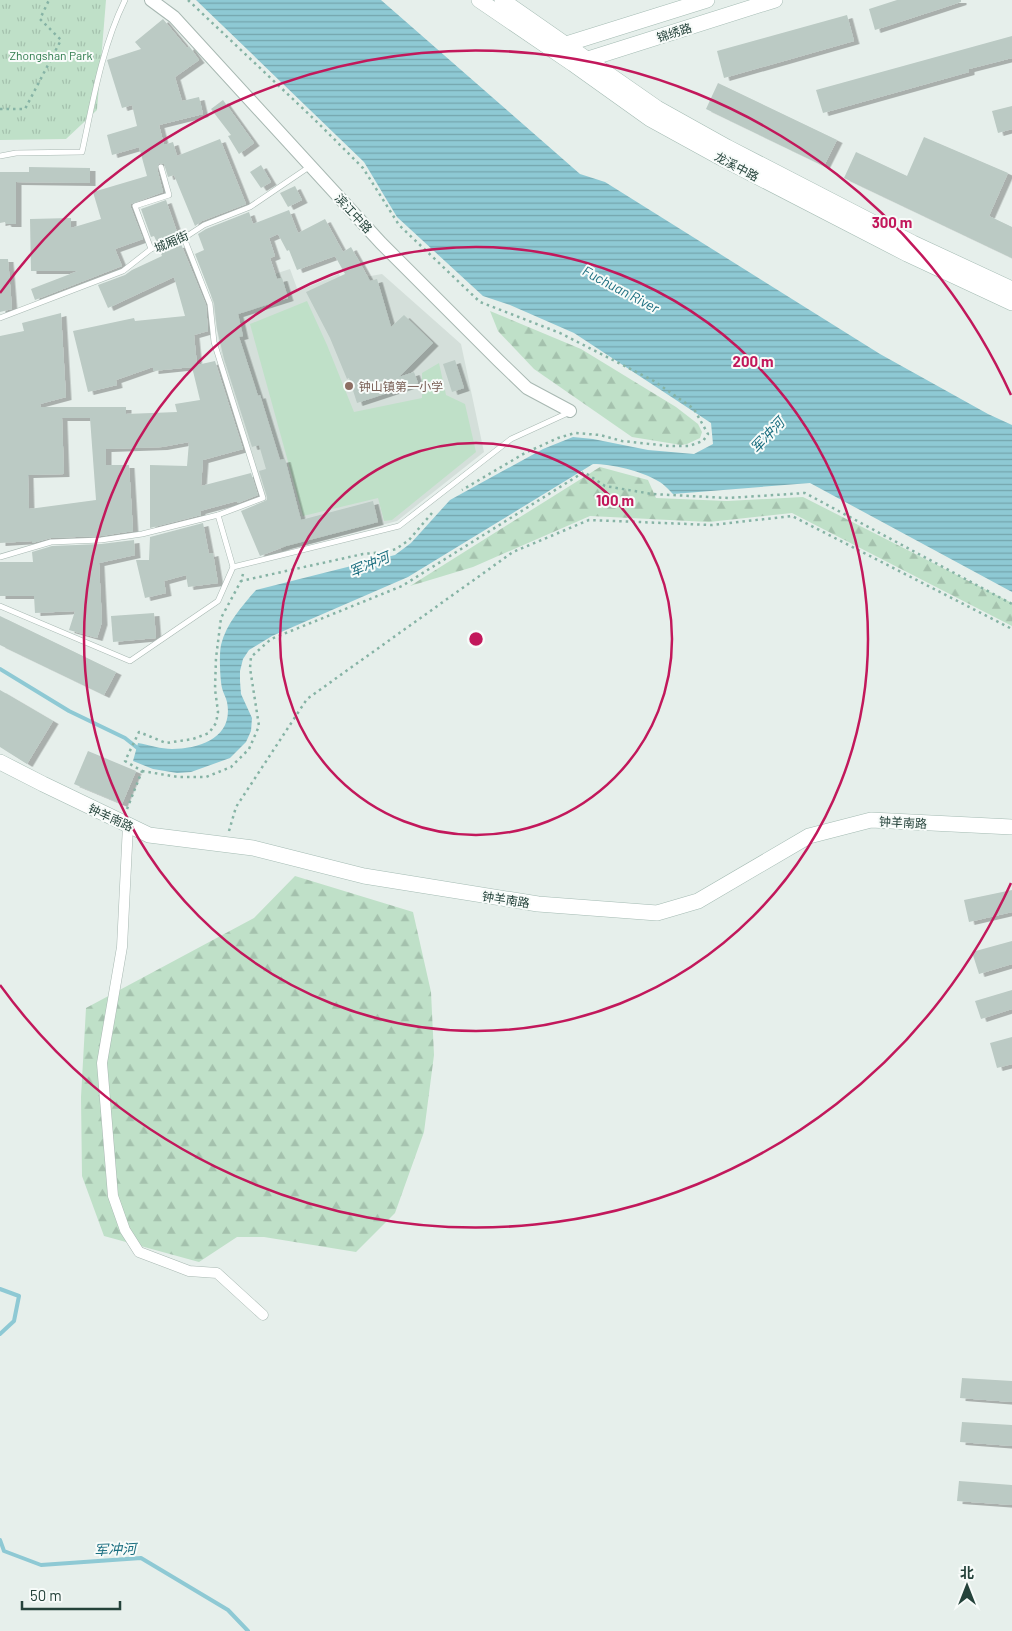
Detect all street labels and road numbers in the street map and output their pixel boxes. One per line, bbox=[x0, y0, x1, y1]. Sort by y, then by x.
street label: 锦绣路 bbox=[655, 20, 693, 44]
street label: 龙溪中路 bbox=[713, 149, 761, 183]
street label: 滨江中路 bbox=[333, 191, 375, 235]
street label: 城厢街 bbox=[152, 228, 190, 254]
street label: 钟羊南路 bbox=[86, 801, 136, 833]
street label: 钟羊南路 bbox=[879, 814, 927, 830]
street label: 钟羊南路 bbox=[481, 888, 531, 910]

